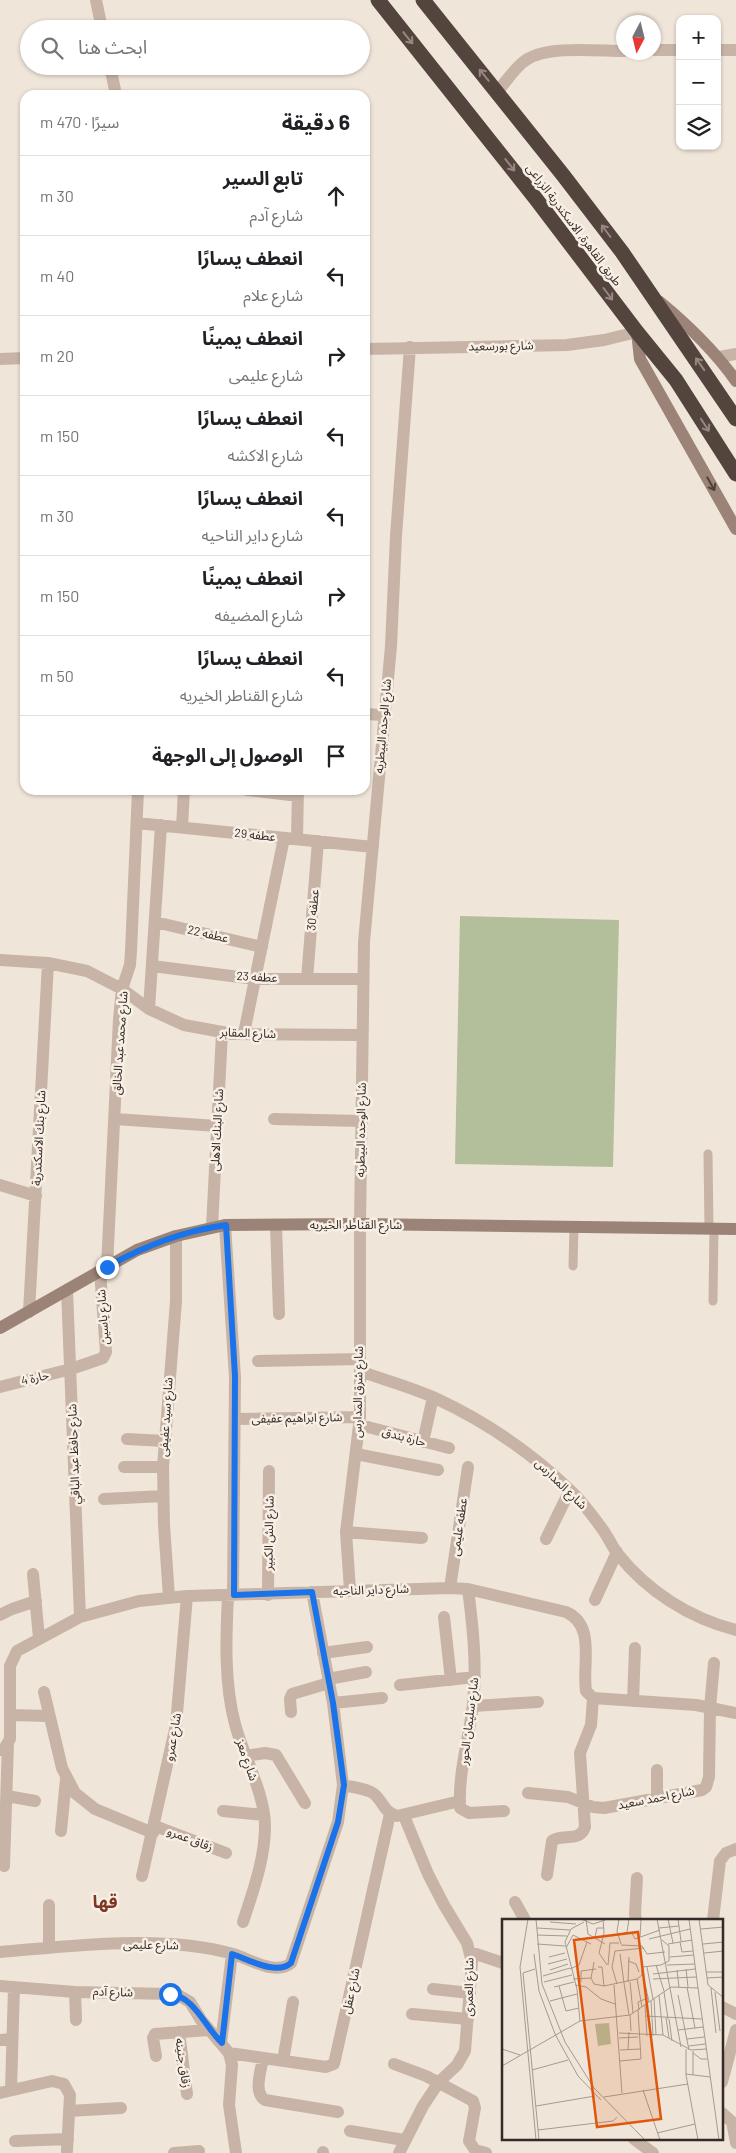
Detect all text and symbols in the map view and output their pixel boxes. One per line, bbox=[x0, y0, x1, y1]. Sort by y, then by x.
north arrow bbox=[616, 15, 661, 60]
map controls bbox=[676, 15, 721, 150]
button: + bbox=[676, 15, 721, 60]
search box bbox=[20, 20, 370, 75]
one-way arrow bbox=[403, 31, 414, 44]
icon: search bbox=[38, 34, 66, 62]
text: ابحث هنا bbox=[78, 35, 147, 58]
button: − bbox=[676, 60, 721, 105]
one-way arrow bbox=[479, 69, 490, 82]
button: layers bbox=[676, 105, 721, 150]
text: 6 دقيقة bbox=[282, 109, 350, 134]
text: سيرًا · 470 m bbox=[40, 112, 119, 131]
one-way arrow bbox=[504, 158, 515, 171]
street label: طريق القاهرة, الاسكندرية الزراعى bbox=[523, 160, 625, 290]
text: تابع السير bbox=[223, 166, 303, 189]
icon: ahead bbox=[322, 182, 350, 210]
text: 30 m bbox=[40, 186, 74, 205]
text: شارع آدم bbox=[249, 205, 303, 224]
one-way arrow bbox=[601, 224, 611, 238]
text: انعطف يسارًا bbox=[197, 246, 303, 269]
icon: left bbox=[322, 262, 350, 290]
text: 40 m bbox=[40, 266, 74, 285]
text: شارع علام bbox=[243, 285, 303, 304]
one-way arrow bbox=[603, 287, 613, 301]
text: انعطف يمينًا bbox=[202, 326, 303, 349]
street label: شارع بورسعيد bbox=[468, 337, 534, 356]
icon: right bbox=[322, 342, 350, 370]
text: 20 m bbox=[40, 346, 74, 365]
one-way arrow bbox=[695, 357, 705, 371]
text: شارع عليمى bbox=[229, 365, 303, 384]
text: انعطف يسارًا bbox=[197, 406, 303, 429]
one-way arrow bbox=[700, 417, 710, 431]
icon: left bbox=[322, 422, 350, 450]
text: 150 m bbox=[40, 426, 79, 445]
text: شارع الاكشه bbox=[228, 445, 303, 464]
one-way arrow bbox=[706, 477, 716, 491]
text: انعطف يسارًا bbox=[197, 486, 303, 509]
icon: left bbox=[322, 502, 350, 530]
text: 30 m bbox=[40, 506, 74, 525]
text: شارع داير الناحيه bbox=[202, 525, 303, 544]
text: انعطف يمينًا bbox=[202, 566, 303, 589]
icon: right bbox=[322, 582, 350, 610]
text: 150 m bbox=[40, 586, 79, 605]
text: شارع المضيفه bbox=[215, 605, 303, 624]
text: انعطف يسارًا bbox=[197, 646, 303, 669]
icon: left bbox=[322, 662, 350, 690]
text: 50 m bbox=[40, 666, 74, 685]
street label: شارع الوحده البيطريه bbox=[371, 678, 396, 774]
text: شارع القناطر الخيريه bbox=[180, 685, 303, 704]
icon: arrive bbox=[322, 742, 350, 770]
text: الوصول إلى الوجهة bbox=[152, 743, 303, 766]
street label: عطفه 29 bbox=[234, 825, 276, 843]
street label: عطفه 30 bbox=[303, 889, 321, 931]
street label: عطفه 22 bbox=[186, 922, 230, 945]
street label: عطفه 23 bbox=[236, 968, 278, 984]
street label: شارع محمد عبد الخالق bbox=[108, 990, 133, 1096]
street label: شارع المقابر bbox=[219, 1024, 276, 1043]
street label: شارع الوحده البيطريه bbox=[352, 1082, 371, 1178]
street label: شارع البنك الاهلى bbox=[207, 1088, 228, 1172]
street label: شارع بنك الاسكندرية bbox=[29, 1090, 50, 1186]
street label: شارع القناطر الخيريه bbox=[310, 1217, 402, 1234]
route end bbox=[96, 1256, 119, 1279]
street label: شارع ياسين bbox=[93, 1289, 114, 1345]
street label: شارع شرق المدارس bbox=[349, 1346, 368, 1438]
street label: حارة 4 bbox=[19, 1367, 50, 1388]
street label: شارع سيد عفيفى bbox=[155, 1377, 178, 1457]
street label: شارع حافظ عبد الباقي bbox=[64, 1403, 86, 1505]
street label: شارع ابراهيم عفيفى bbox=[251, 1409, 343, 1428]
street label: حارة بندق bbox=[381, 1423, 428, 1450]
street label: شارع المدارس bbox=[531, 1455, 590, 1514]
street label: شارع الش الكبير bbox=[260, 1495, 279, 1572]
street label: عطفه عليمى bbox=[447, 1497, 470, 1557]
street label: شارع داير الناحيه bbox=[333, 1581, 409, 1600]
street label: شارع سليمان الحور bbox=[456, 1676, 483, 1767]
street label: شارع عمرو bbox=[161, 1712, 186, 1763]
street label: شارع معز bbox=[231, 1736, 262, 1783]
street label: شارع احمد سعيد bbox=[616, 1783, 696, 1814]
street label: زقاق عمرو bbox=[165, 1823, 215, 1854]
district label: قها bbox=[92, 1890, 118, 1912]
inset map bbox=[502, 1919, 724, 2140]
street label: شارع عليمى bbox=[123, 1937, 179, 1954]
street label: شارع العمرى bbox=[460, 1957, 479, 2017]
street label: شارع عقل bbox=[338, 1967, 365, 2016]
street label: شارع آدم bbox=[93, 1983, 133, 2002]
route start bbox=[159, 1983, 182, 2006]
street label: زقاق جنينه bbox=[173, 2037, 194, 2089]

